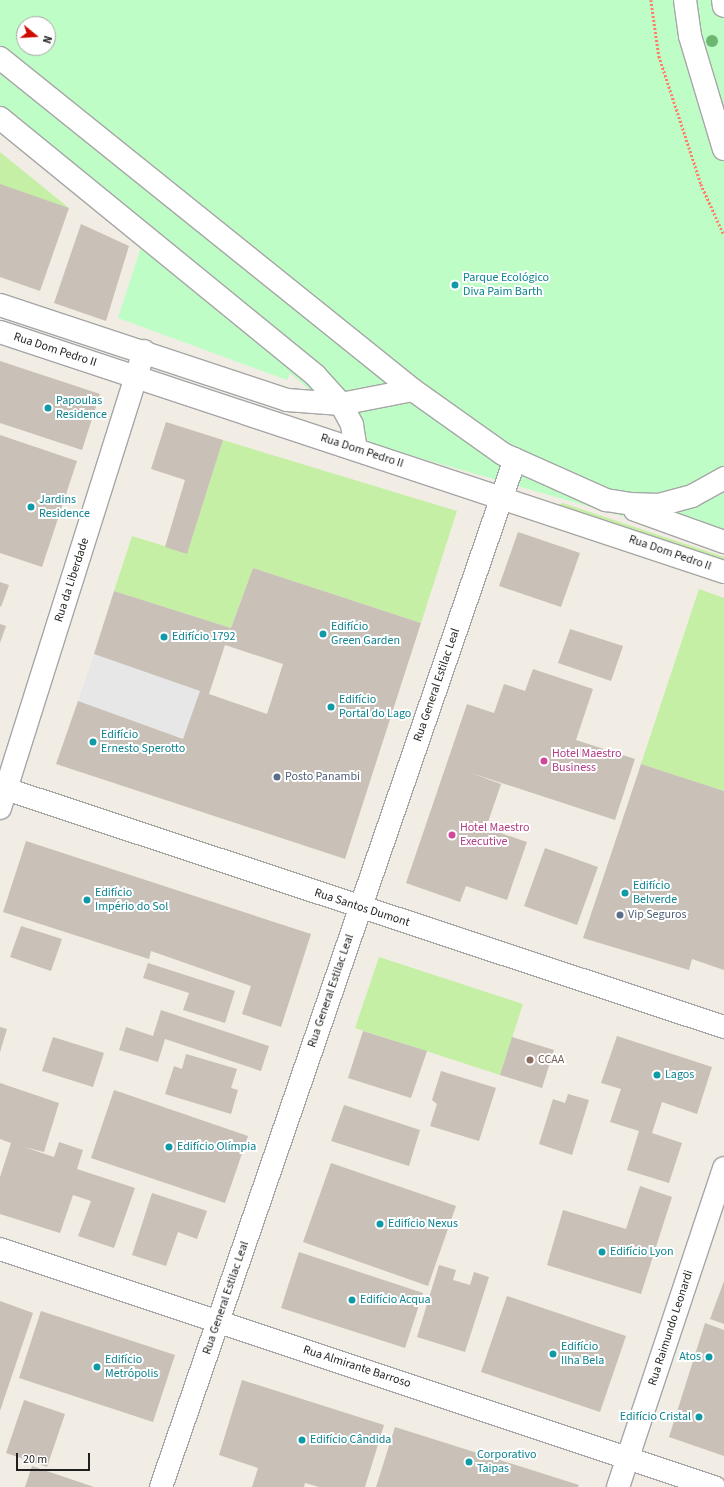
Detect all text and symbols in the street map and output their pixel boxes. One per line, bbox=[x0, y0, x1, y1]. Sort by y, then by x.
north arrow bbox=[16, 16, 56, 56]
text: N bbox=[39, 34, 55, 45]
place label: Parque Ecológico Diva Paim Barth bbox=[463, 271, 549, 299]
marker: Parque Ecológico Diva Paim Barth bbox=[450, 280, 460, 290]
street label: Rua Dom Pedro II bbox=[12, 330, 98, 370]
place label: Papoulas Residence bbox=[56, 394, 107, 422]
marker: Papoulas Residence bbox=[43, 403, 53, 413]
street label: Rua Dom Pedro II bbox=[319, 431, 405, 471]
place label: Jardins Residence bbox=[39, 493, 90, 521]
marker: Jardins Residence bbox=[26, 502, 36, 512]
street label: Rua Dom Pedro II bbox=[627, 532, 713, 574]
street label: Rua da Liberdade bbox=[52, 536, 92, 624]
place label: Edifício Green Garden bbox=[331, 620, 400, 648]
street label: Rua General Estilac Leal bbox=[411, 627, 463, 743]
marker: Edifício Green Garden bbox=[318, 629, 328, 639]
place label: Edifício 1792 bbox=[172, 630, 235, 644]
marker: Edifício 1792 bbox=[159, 632, 169, 642]
place label: Edifício Portal do Lago bbox=[339, 693, 411, 721]
marker: Edifício Portal do Lago bbox=[326, 702, 336, 712]
place label: Edifício Ernesto Sperotto bbox=[101, 728, 185, 756]
marker: Edifício Ernesto Sperotto bbox=[88, 737, 98, 747]
place label: Hotel Maestro Business bbox=[552, 747, 622, 775]
marker: Hotel Maestro Business bbox=[539, 756, 549, 766]
place label: Posto Panambi bbox=[285, 770, 360, 784]
marker: Posto Panambi bbox=[272, 772, 282, 782]
place label: Hotel Maestro Executive bbox=[460, 821, 530, 849]
marker: Hotel Maestro Executive bbox=[447, 830, 457, 840]
place label: Edifício Belverde bbox=[633, 879, 677, 907]
place label: Edifício Império do Sol bbox=[95, 886, 168, 914]
street label: Rua Santos Dumont bbox=[312, 886, 412, 930]
marker: Edifício Belverde bbox=[620, 888, 630, 898]
marker: Edifício Império do Sol bbox=[82, 895, 92, 905]
place label: Vip Seguros bbox=[628, 908, 687, 922]
marker: Vip Seguros bbox=[615, 910, 625, 920]
street label: Rua General Estilac Leal bbox=[305, 933, 357, 1049]
place label: CCAA bbox=[538, 1053, 564, 1067]
marker: CCAA bbox=[525, 1055, 535, 1065]
place label: Lagos bbox=[665, 1068, 694, 1082]
marker: Lagos bbox=[652, 1070, 662, 1080]
place label: Edifício Olímpia bbox=[177, 1140, 256, 1154]
marker: Edifício Olímpia bbox=[164, 1142, 174, 1152]
place label: Edifício Nexus bbox=[388, 1217, 458, 1231]
marker: Edifício Nexus bbox=[375, 1219, 385, 1229]
street label: Rua General Estilac Leal bbox=[200, 1240, 252, 1356]
place label: Edifício Lyon bbox=[610, 1245, 674, 1259]
marker: Edifício Lyon bbox=[597, 1247, 607, 1257]
street label: Rua Raimundo Leonardi bbox=[646, 1268, 696, 1388]
place label: Edifício Acqua bbox=[360, 1293, 431, 1307]
marker: Edifício Acqua bbox=[347, 1295, 357, 1305]
place label: Edifício Ilha Bela bbox=[561, 1340, 604, 1368]
street label: Rua Almirante Barroso bbox=[301, 1343, 413, 1391]
marker: Edifício Ilha Bela bbox=[548, 1349, 558, 1359]
place label: Atos bbox=[679, 1350, 701, 1364]
marker: Atos bbox=[704, 1352, 714, 1362]
place label: Edifício Metrópolis bbox=[105, 1353, 158, 1381]
marker: Edifício Metrópolis bbox=[92, 1362, 102, 1372]
place label: Edifício Cristal bbox=[620, 1410, 691, 1424]
marker: Edifício Cristal bbox=[694, 1412, 704, 1422]
place label: Edifício Cândida bbox=[310, 1433, 391, 1447]
marker: Edifício Cândida bbox=[297, 1435, 307, 1445]
scale bar bbox=[18, 1445, 92, 1471]
place label: Corporativo Taipas bbox=[477, 1448, 537, 1476]
text: 20 m bbox=[23, 1451, 47, 1468]
marker: Corporativo Taipas bbox=[464, 1457, 474, 1467]

